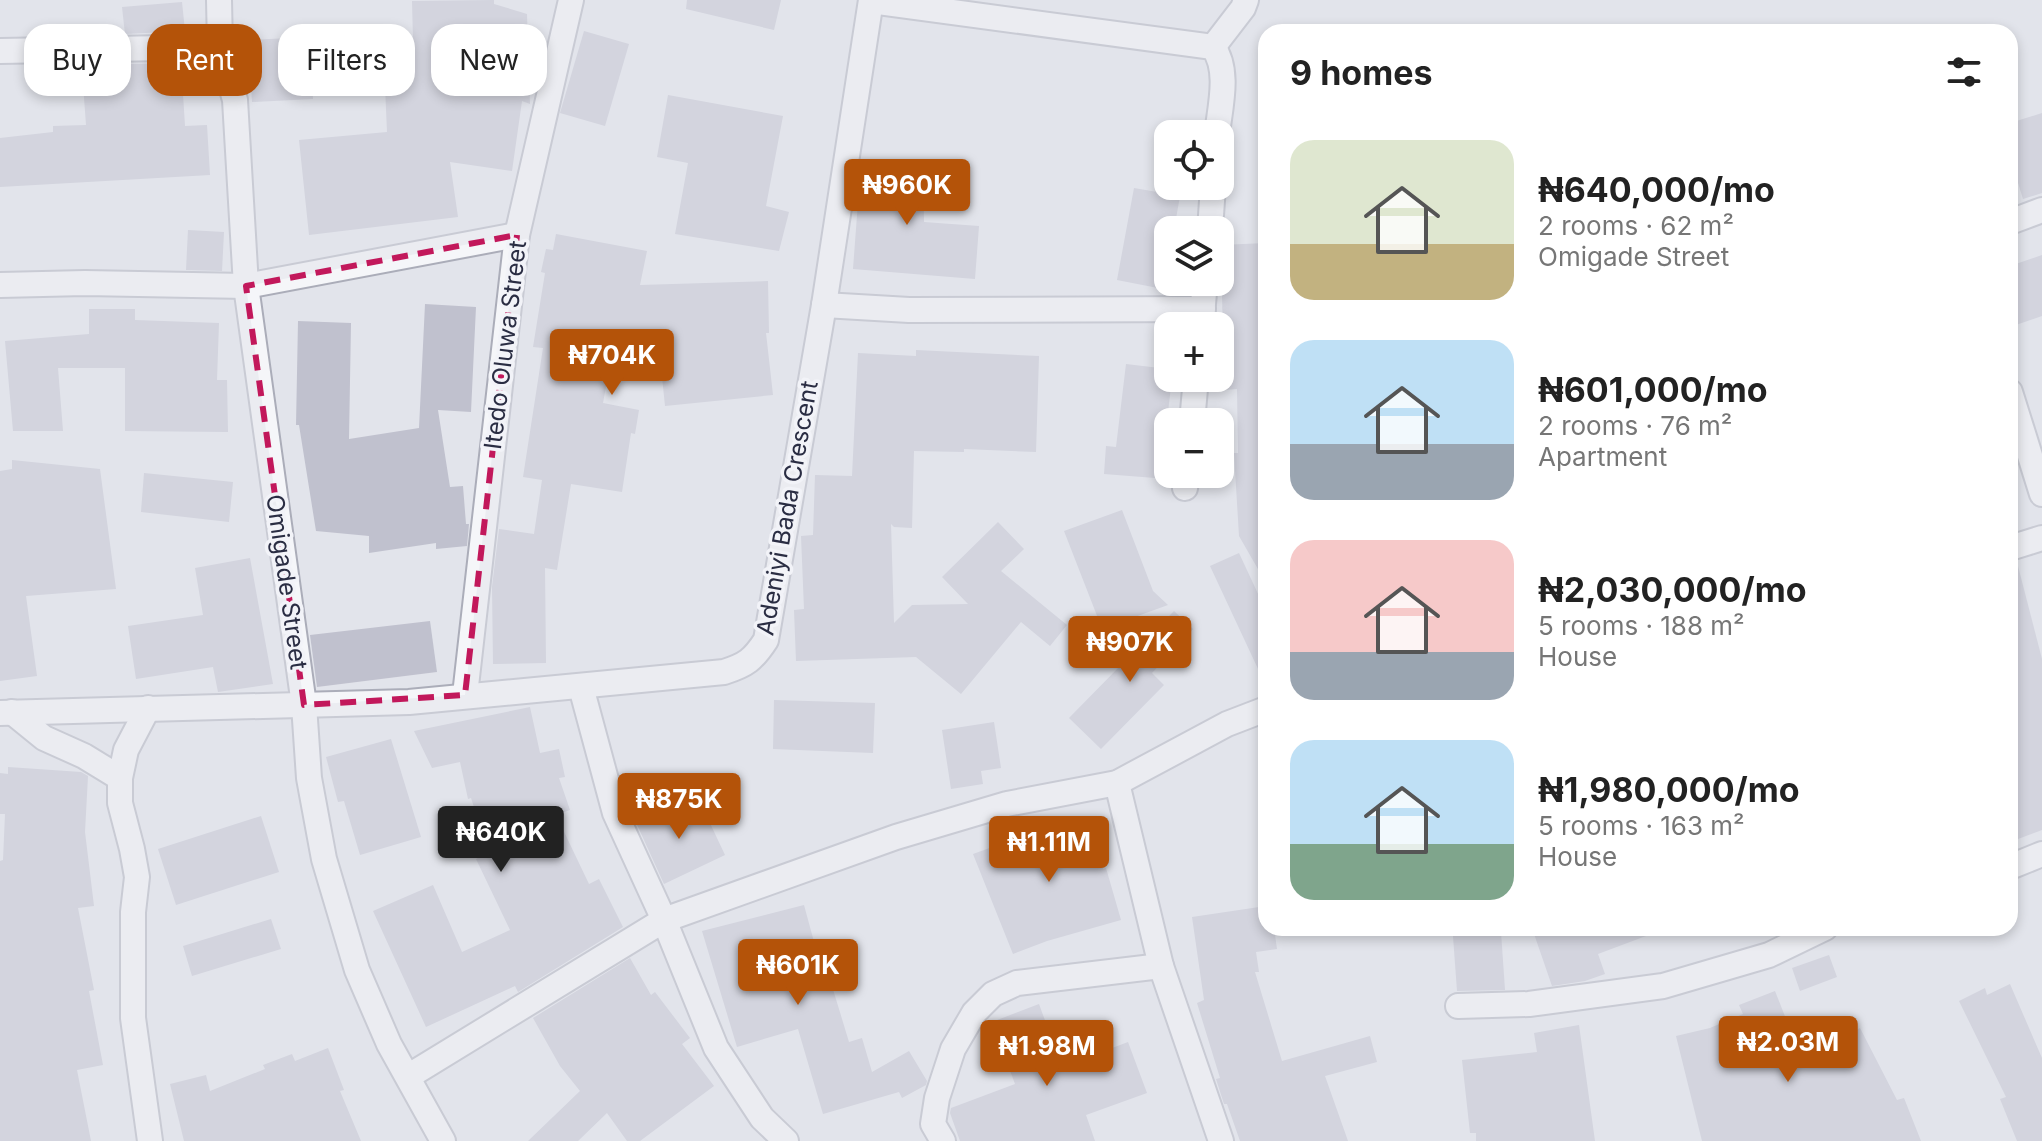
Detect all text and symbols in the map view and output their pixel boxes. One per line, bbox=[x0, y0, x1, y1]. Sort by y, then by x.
chip: Buy bbox=[24, 24, 131, 96]
chip: Rent bbox=[147, 24, 262, 96]
chip: Filters bbox=[278, 24, 415, 96]
chip: New bbox=[431, 24, 547, 96]
icon: filters bbox=[1942, 50, 1986, 94]
text: 9 homes bbox=[1290, 52, 1432, 93]
map controls bbox=[1154, 120, 1234, 488]
button: locate bbox=[1154, 120, 1234, 200]
pin: ₦960K bbox=[851, 159, 963, 227]
text: ₦960K bbox=[862, 169, 952, 200]
text: ₦640,000/mo bbox=[1538, 169, 1775, 210]
icon: home bbox=[1354, 172, 1450, 268]
text: 2 rooms · 62 m² bbox=[1538, 210, 1734, 241]
button: layers bbox=[1154, 216, 1234, 296]
street label: Itedo Oluwa Street bbox=[478, 239, 532, 451]
text: Omigade Street bbox=[1538, 241, 1729, 272]
button: + bbox=[1154, 312, 1234, 392]
pin: ₦704K bbox=[556, 329, 668, 397]
text: ₦704K bbox=[568, 339, 656, 370]
text: ₦601,000/mo bbox=[1538, 369, 1768, 410]
icon: home bbox=[1354, 372, 1450, 468]
street label: Adeniyi Bada Crescent bbox=[750, 378, 824, 638]
button: − bbox=[1154, 408, 1234, 488]
text: 2 rooms · 76 m² bbox=[1538, 410, 1732, 441]
text: Apartment bbox=[1538, 441, 1667, 472]
street label: Omigade Street bbox=[260, 493, 314, 672]
text: ₦2,030,000/mo bbox=[1538, 569, 1807, 610]
icon: home bbox=[1354, 572, 1450, 668]
text: 5 rooms · 188 m² bbox=[1538, 610, 1745, 641]
pin: ₦907K bbox=[1074, 616, 1186, 684]
text: ₦907K bbox=[1086, 626, 1174, 657]
text: House bbox=[1538, 641, 1617, 672]
text: ₦1,980,000/mo bbox=[1538, 769, 1800, 810]
icon: home bbox=[1354, 772, 1450, 868]
pin: ₦875K bbox=[623, 773, 735, 841]
text: ₦875K bbox=[636, 783, 722, 814]
pin: ₦640K bbox=[445, 806, 557, 874]
text: 5 rooms · 163 m² bbox=[1538, 810, 1745, 841]
text: ₦640K bbox=[456, 816, 546, 847]
pin: ₦1.11M bbox=[984, 816, 1114, 884]
text: ₦1.11M bbox=[1007, 826, 1091, 857]
text: House bbox=[1538, 841, 1617, 872]
pin: ₦601K bbox=[742, 939, 854, 1007]
text: ₦601K bbox=[756, 949, 840, 980]
pin: ₦2.03M bbox=[1723, 1016, 1853, 1084]
pin: ₦1.98M bbox=[982, 1020, 1112, 1088]
text: ₦2.03M bbox=[1737, 1026, 1839, 1057]
text: ₦1.98M bbox=[998, 1030, 1096, 1061]

